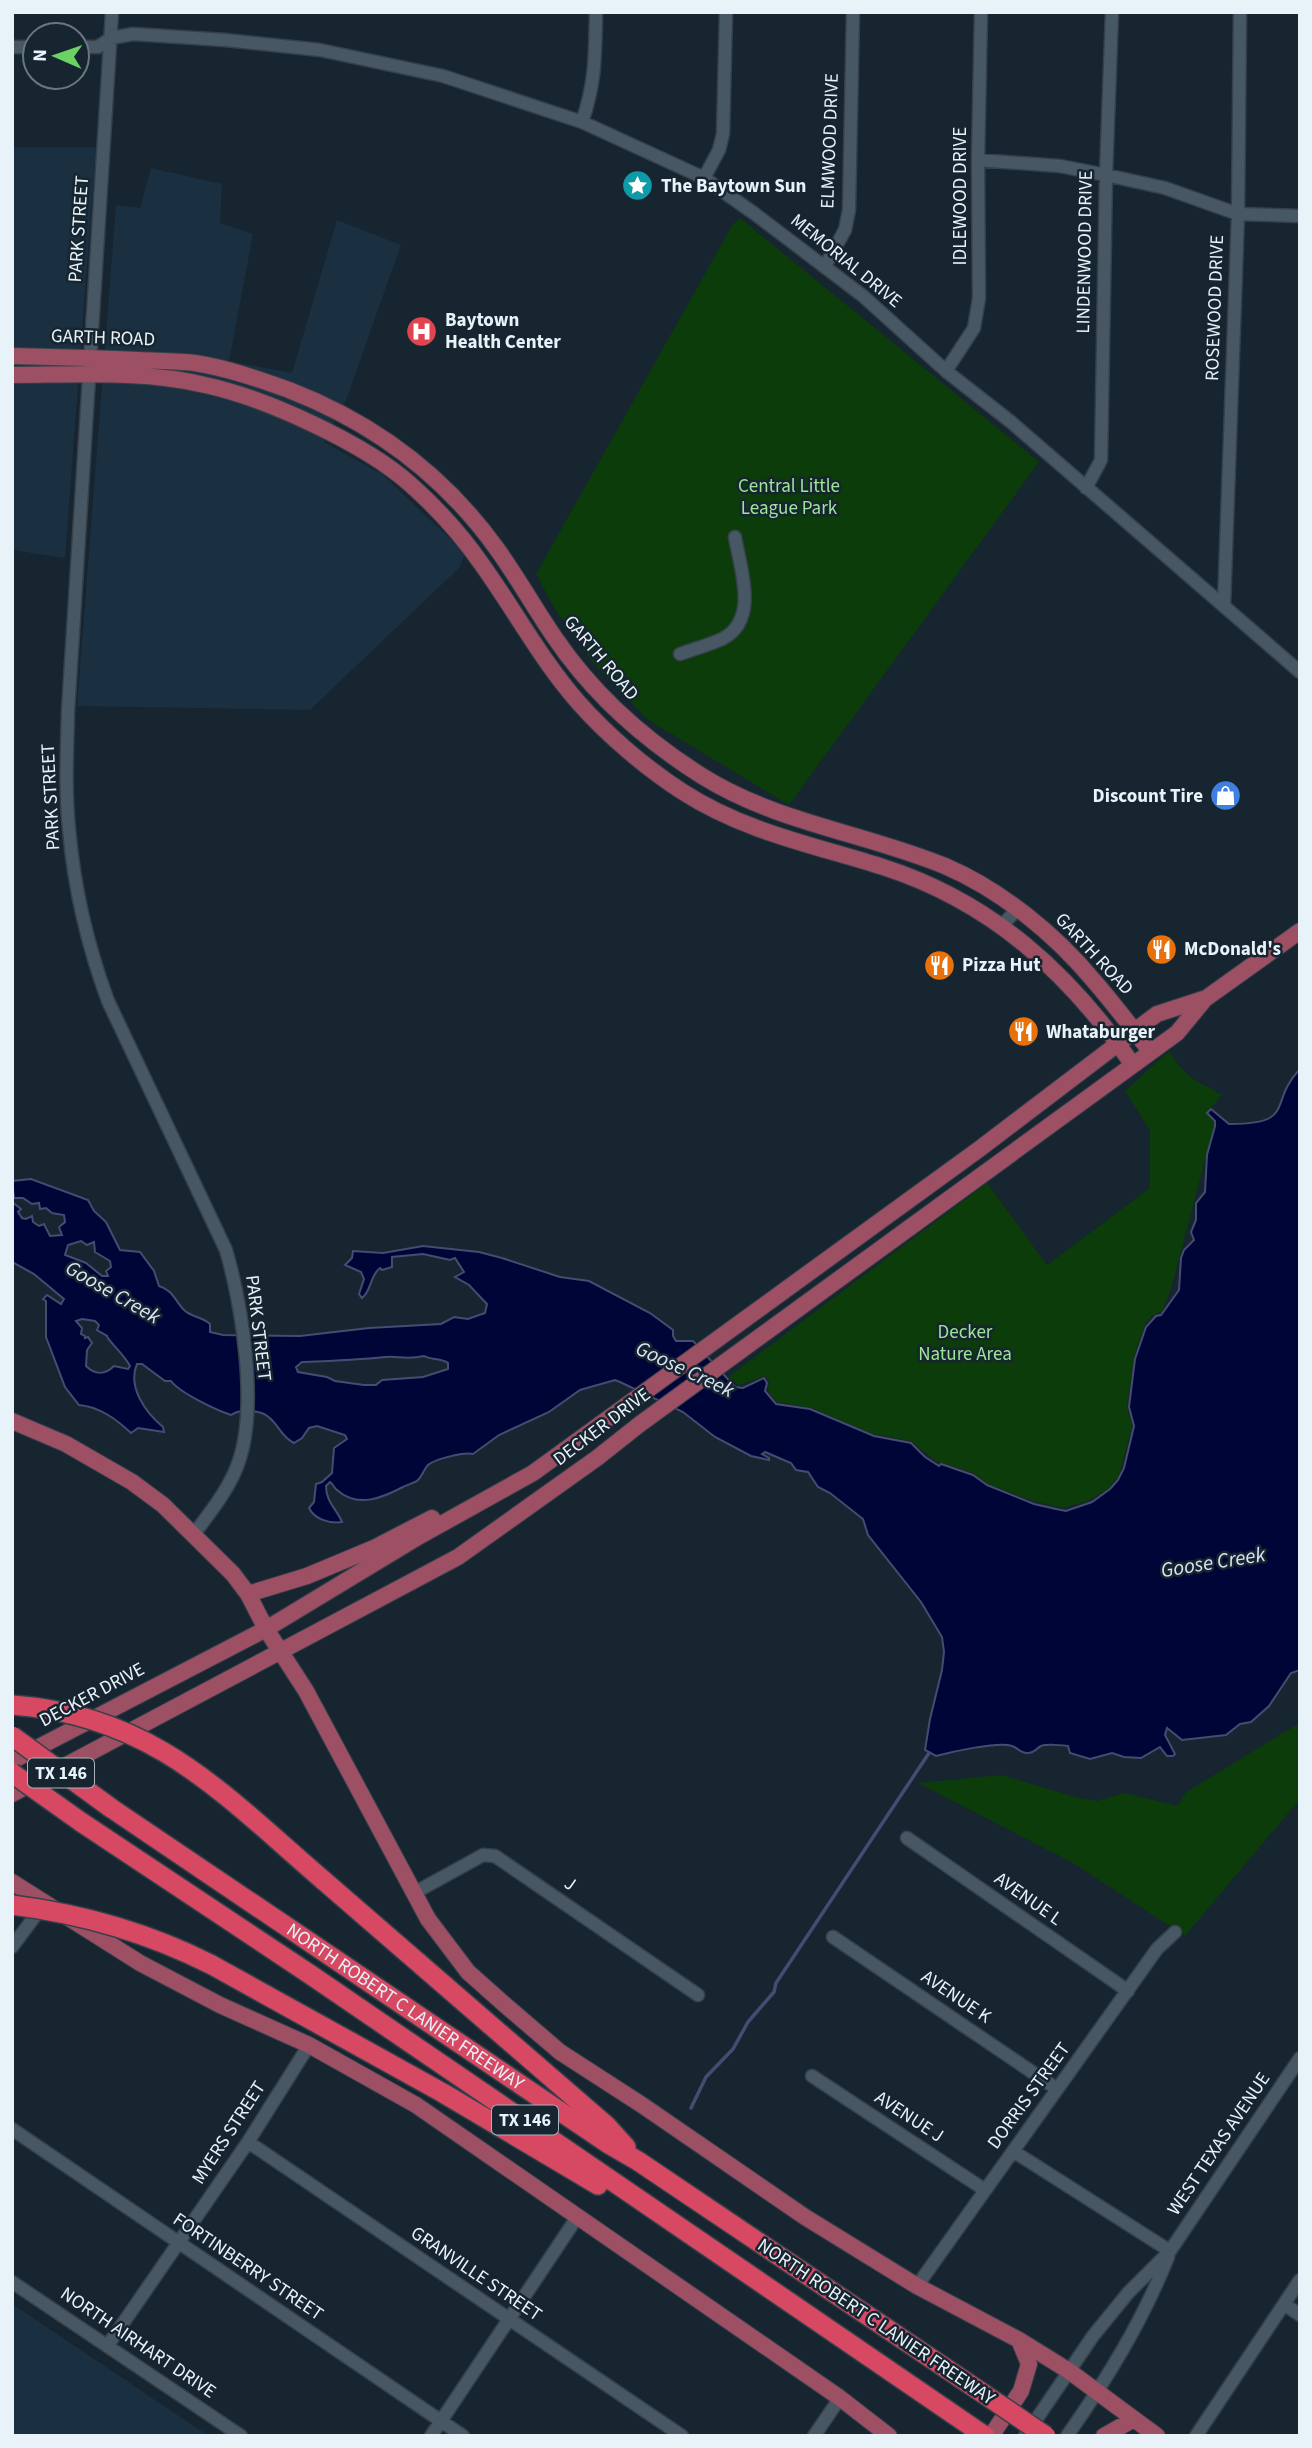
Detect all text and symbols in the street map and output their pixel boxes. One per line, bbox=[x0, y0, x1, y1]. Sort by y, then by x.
north arrow bbox=[21, 21, 91, 91]
text: N bbox=[27, 49, 54, 62]
street label: ELMWOOD DRIVE bbox=[814, 73, 846, 209]
street label: IDLEWOOD DRIVE bbox=[947, 127, 974, 265]
place icon: The Baytown Sun bbox=[621, 169, 655, 203]
street label: LINDENWOOD DRIVE bbox=[1070, 170, 1100, 334]
place label: The Baytown Sun bbox=[661, 173, 806, 200]
street label: PARK STREET bbox=[62, 175, 96, 283]
street label: MEMORIAL DRIVE bbox=[784, 207, 908, 315]
street label: ROSEWOOD DRIVE bbox=[1199, 234, 1231, 382]
place label: Baytown Health Center bbox=[445, 307, 561, 356]
hospital icon: Baytown Health Center bbox=[405, 314, 439, 348]
street label: GARTH ROAD bbox=[50, 323, 156, 353]
park label: Central Little League Park bbox=[738, 473, 840, 522]
street label: GARTH ROAD bbox=[557, 609, 645, 707]
street label: PARK STREET bbox=[35, 743, 67, 851]
shop icon: Discount Tire bbox=[1209, 779, 1243, 813]
place label: Discount Tire bbox=[1093, 783, 1203, 810]
street label: GARTH ROAD bbox=[1049, 907, 1139, 1001]
restaurant icon: McDonald's bbox=[1144, 932, 1178, 966]
place label: McDonald's bbox=[1184, 936, 1281, 963]
restaurant icon: Pizza Hut bbox=[922, 948, 956, 982]
place label: Pizza Hut bbox=[962, 952, 1040, 979]
restaurant icon: Whataburger bbox=[1006, 1015, 1040, 1049]
place label: Whataburger bbox=[1046, 1019, 1156, 1046]
water label: Goose Creek bbox=[60, 1253, 167, 1332]
street label: PARK STREET bbox=[238, 1273, 278, 1383]
park label: Decker Nature Area bbox=[918, 1319, 1012, 1368]
water label: Goose Creek bbox=[631, 1333, 740, 1405]
street label: DECKER DRIVE bbox=[548, 1381, 656, 1473]
water label: Goose Creek bbox=[1159, 1539, 1268, 1585]
street label: DECKER DRIVE bbox=[35, 1656, 149, 1734]
road number: TX 146 bbox=[28, 1758, 94, 1788]
street label: AVENUE L bbox=[989, 1866, 1067, 1932]
street label: J bbox=[559, 1870, 581, 1898]
street label: NORTH ROBERT C LANIER FREEWAY bbox=[281, 1917, 530, 2097]
street label: AVENUE K bbox=[916, 1964, 996, 2030]
street label: DORRIS STREET bbox=[981, 2037, 1077, 2155]
street label: WEST TEXAS AVENUE bbox=[1161, 2067, 1277, 2221]
street label: MYERS STREET bbox=[185, 2076, 273, 2190]
street label: AVENUE J bbox=[869, 2085, 949, 2149]
road number: TX 146 bbox=[492, 2106, 558, 2134]
street label: FORTINBERRY STREET bbox=[167, 2206, 329, 2328]
street label: GRANVILLE STREET bbox=[405, 2220, 547, 2328]
street label: NORTH ROBERT C LANIER FREEWAY bbox=[752, 2232, 1001, 2412]
street label: NORTH AIRHART DRIVE bbox=[55, 2281, 221, 2405]

